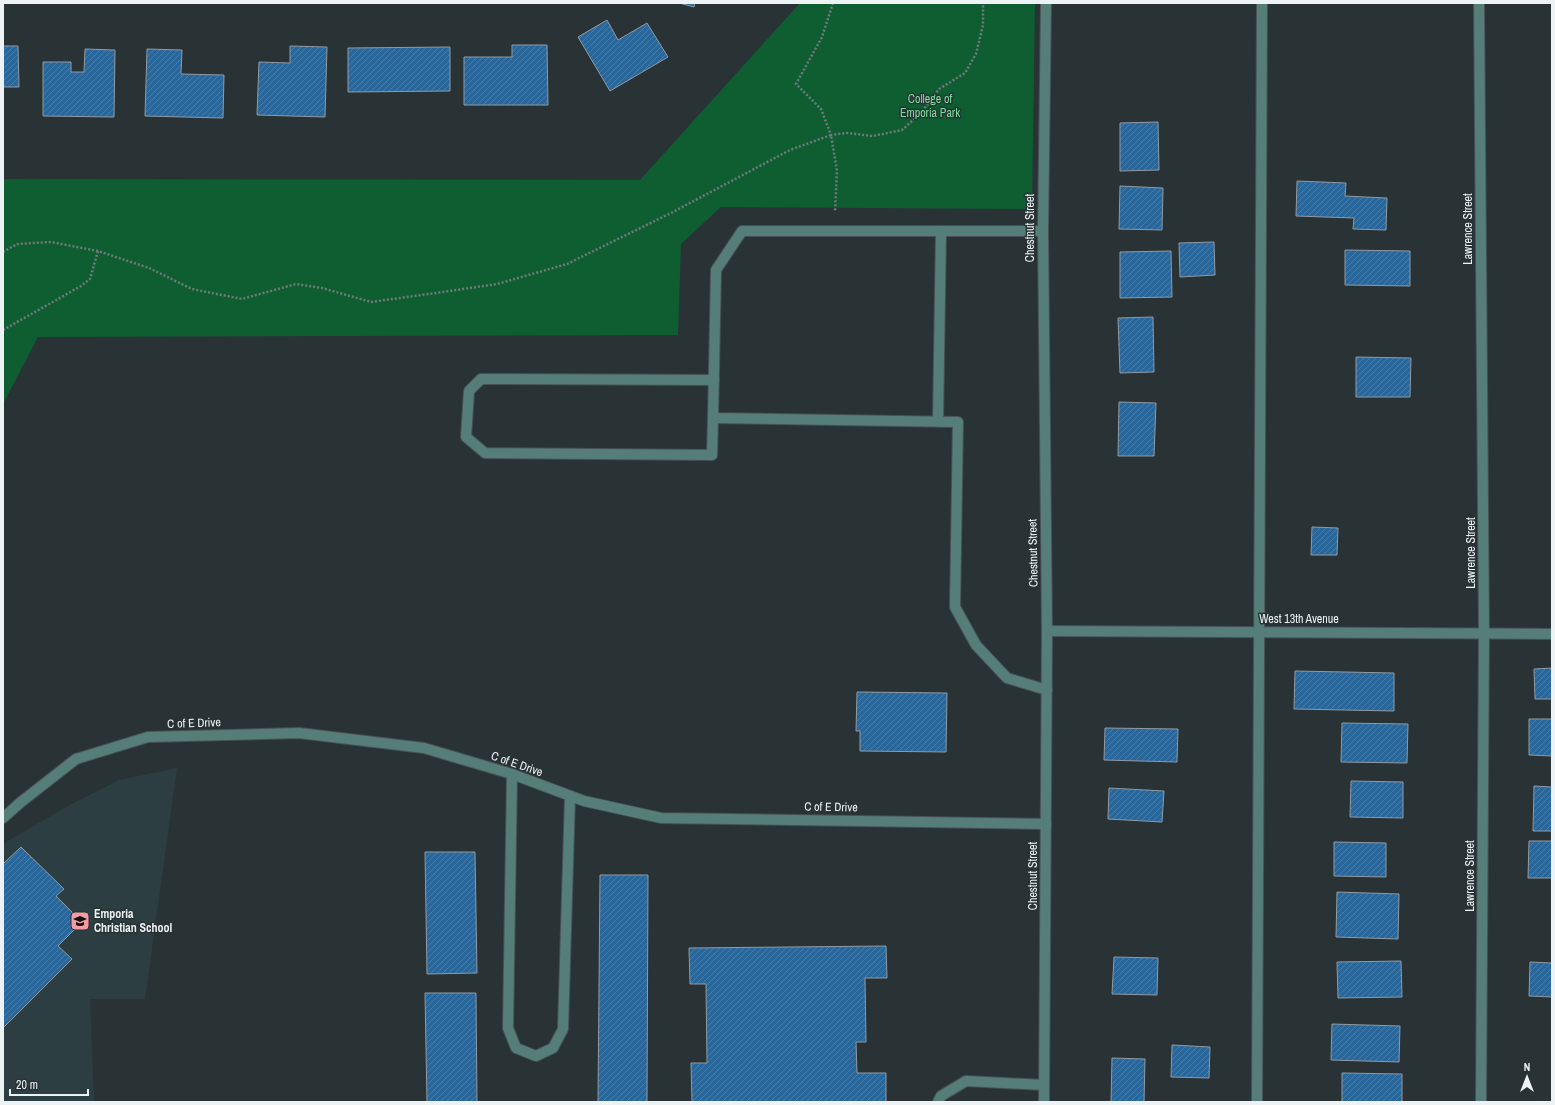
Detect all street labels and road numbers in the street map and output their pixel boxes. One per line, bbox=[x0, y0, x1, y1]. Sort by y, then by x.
street label: Lawrence Street bbox=[1460, 193, 1476, 265]
street label: Chestnut Street bbox=[1022, 194, 1038, 262]
street label: Lawrence Street bbox=[1463, 517, 1479, 589]
street label: Chestnut Street bbox=[1024, 518, 1042, 587]
street label: West 13th Avenue bbox=[1259, 611, 1339, 627]
street label: C of E Drive bbox=[167, 714, 221, 732]
street label: C of E Drive bbox=[489, 748, 545, 780]
street label: C of E Drive bbox=[804, 799, 858, 815]
street label: Lawrence Street bbox=[1462, 840, 1478, 912]
street label: Chestnut Street bbox=[1025, 842, 1041, 910]

